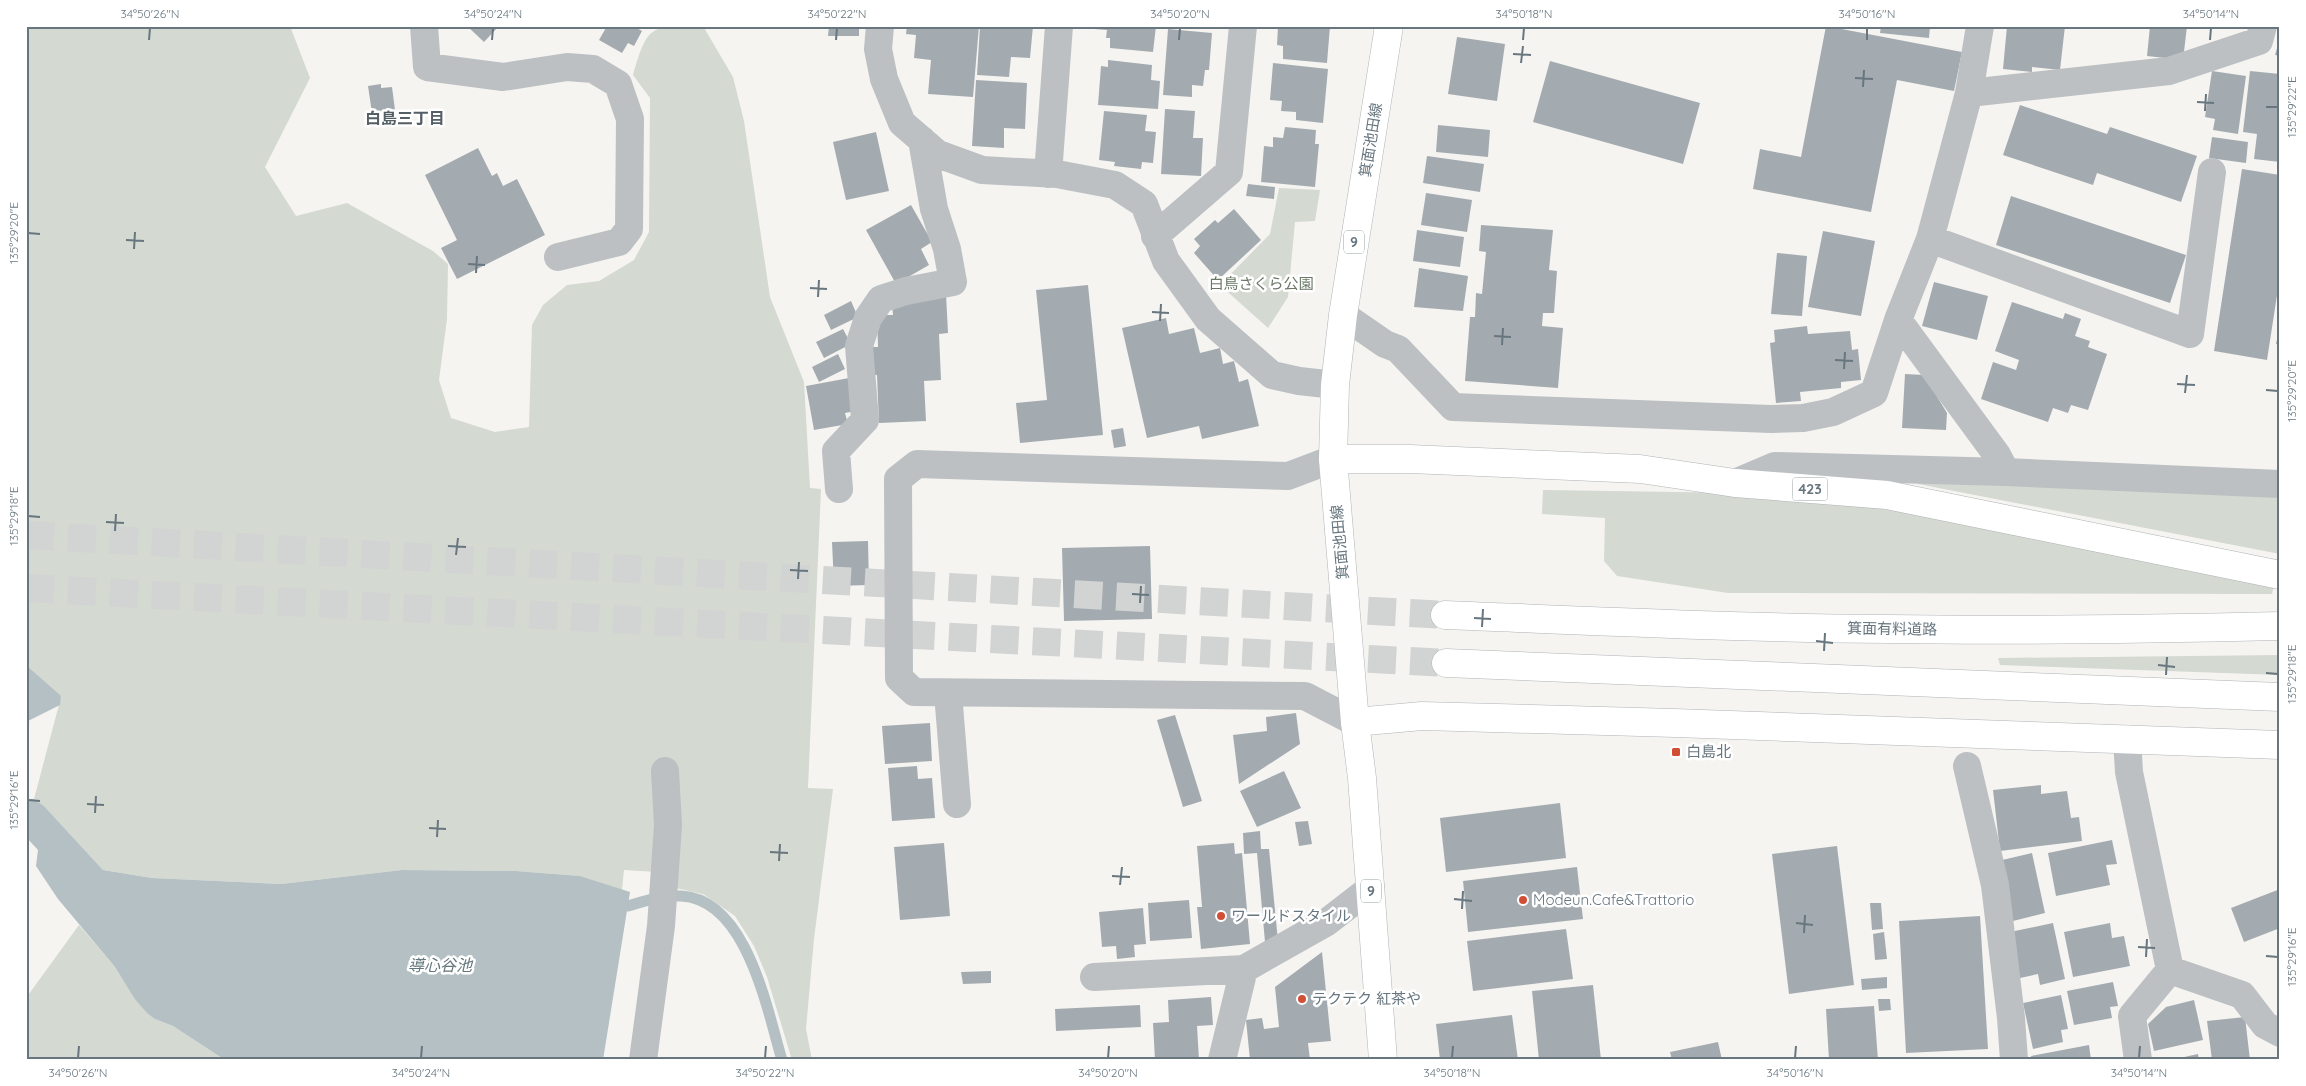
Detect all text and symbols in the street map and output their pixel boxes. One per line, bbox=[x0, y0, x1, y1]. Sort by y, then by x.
text: 34°50'26"N bbox=[120, 6, 180, 21]
text: 34°50'24"N bbox=[464, 6, 522, 21]
text: 34°50'22"N bbox=[807, 6, 867, 21]
text: 34°50'20"N bbox=[1150, 6, 1210, 21]
text: 34°50'18"N bbox=[1496, 6, 1552, 21]
text: 34°50'16"N bbox=[1839, 6, 1895, 21]
text: 34°50'14"N bbox=[2183, 6, 2239, 21]
text: 135°29'22"E bbox=[2284, 76, 2299, 138]
street label: 箕面池田線 bbox=[1355, 101, 1386, 178]
district label: 白島三丁目 bbox=[365, 108, 445, 128]
text: 135°29'20"E bbox=[6, 202, 21, 264]
road number: 9 bbox=[1344, 230, 1364, 253]
park label: 白鳥さくら公園 bbox=[1208, 274, 1314, 293]
text: 135°29'20"E bbox=[2284, 360, 2299, 422]
road number: 423 bbox=[1792, 478, 1828, 500]
text: 135°29'18"E bbox=[6, 486, 21, 546]
street label: 箕面池田線 bbox=[1327, 504, 1352, 580]
street label: 箕面有料道路 bbox=[1847, 618, 1937, 639]
text: 135°29'18"E bbox=[2284, 644, 2299, 704]
place label: 白島北 bbox=[1686, 742, 1731, 761]
marker: 白島北 bbox=[1670, 746, 1682, 758]
text: 135°29'16"E bbox=[6, 770, 21, 830]
road number: 9 bbox=[1361, 879, 1381, 902]
place label: Modeun.Cafe&Trattorio bbox=[1533, 890, 1694, 909]
marker: Modeun.Cafe&Trattorio bbox=[1517, 894, 1529, 906]
place label: ワールドスタイル bbox=[1231, 906, 1351, 925]
marker: ワールドスタイル bbox=[1215, 910, 1227, 922]
text: 135°29'16"E bbox=[2284, 927, 2299, 987]
water label: 導心谷池 bbox=[408, 955, 474, 975]
place label: テクテク 紅茶や bbox=[1312, 989, 1421, 1008]
marker: テクテク 紅茶や bbox=[1296, 993, 1308, 1005]
text: 34°50'26"N bbox=[48, 1065, 108, 1080]
text: 34°50'24"N bbox=[392, 1065, 450, 1080]
text: 34°50'22"N bbox=[735, 1065, 795, 1080]
text: 34°50'20"N bbox=[1078, 1065, 1138, 1080]
text: 34°50'18"N bbox=[1424, 1065, 1480, 1080]
text: 34°50'16"N bbox=[1767, 1065, 1823, 1080]
text: 34°50'14"N bbox=[2111, 1065, 2167, 1080]

